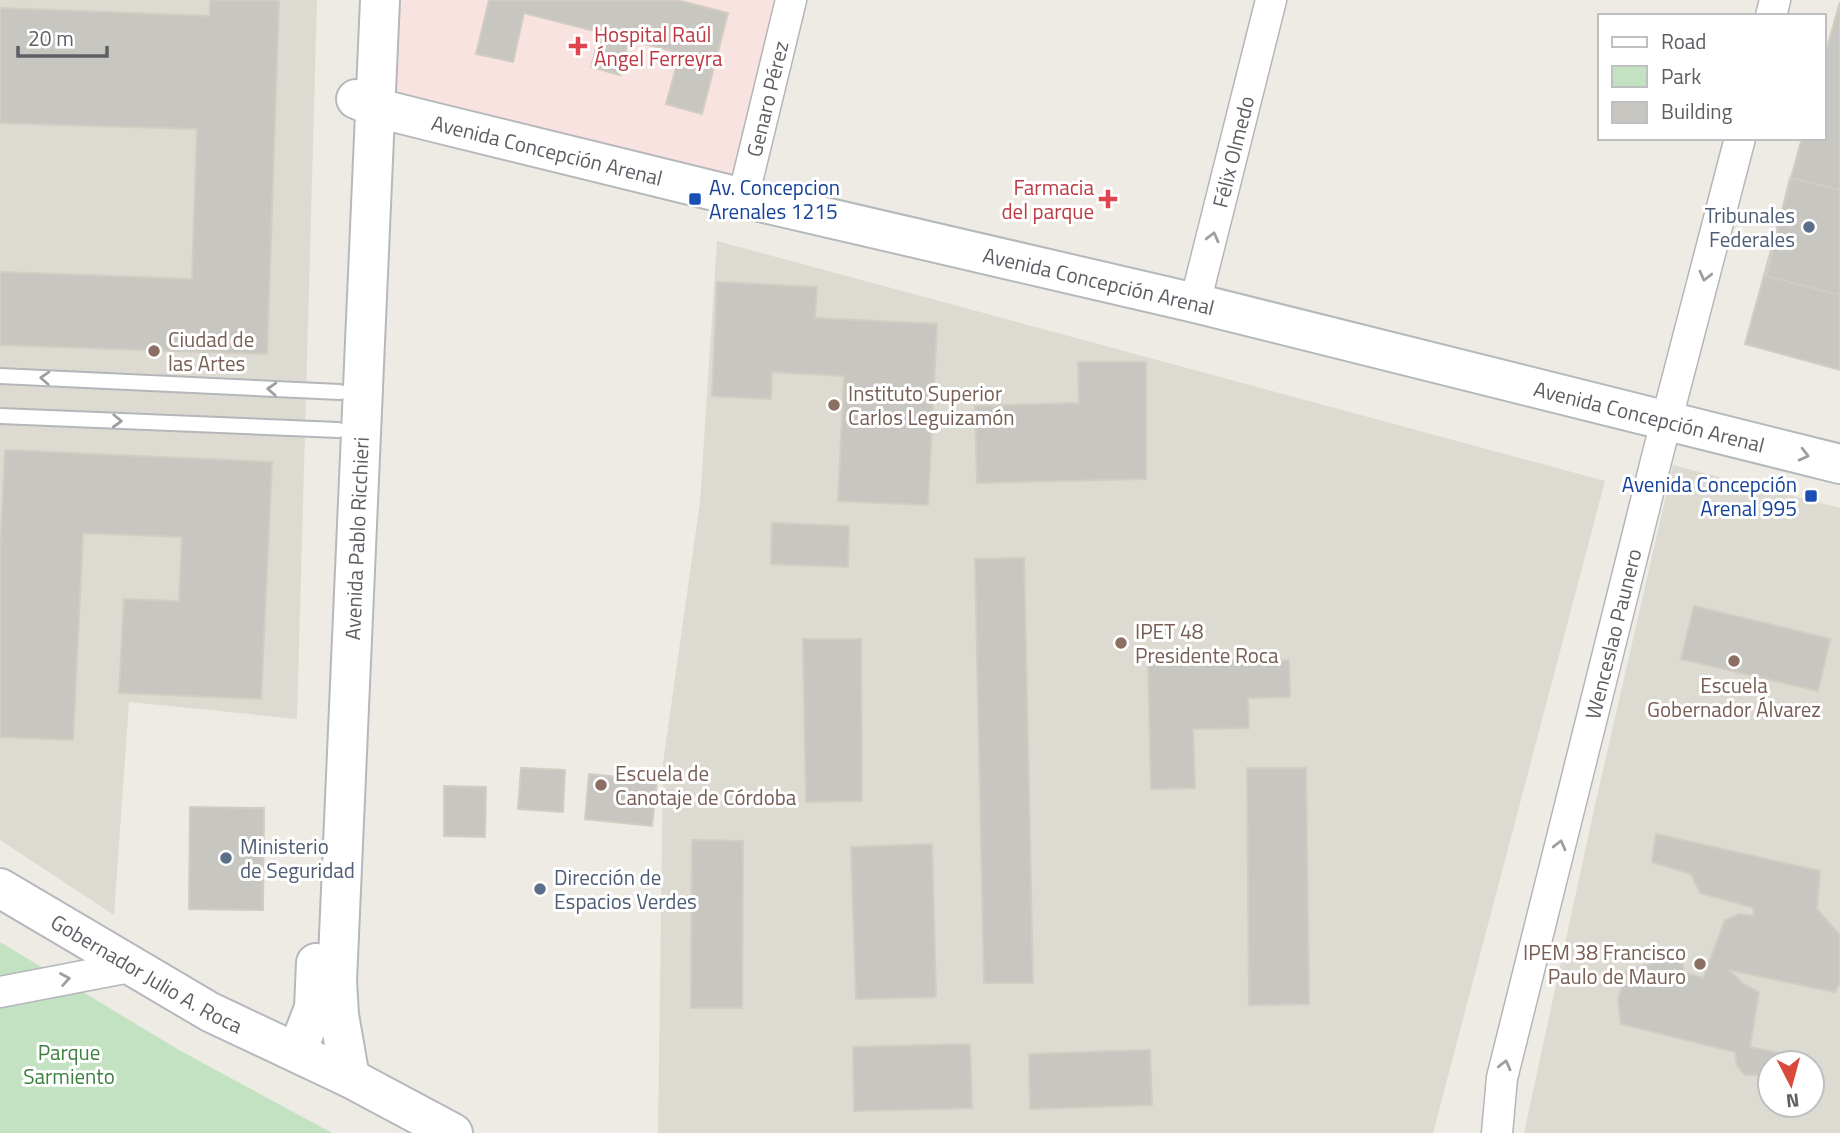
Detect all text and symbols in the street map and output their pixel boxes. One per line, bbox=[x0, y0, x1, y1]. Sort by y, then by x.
scale bar bbox=[18, 14, 107, 58]
legend bbox=[1598, 14, 1826, 140]
place label: Hospital Raúl Ángel Ferreyra bbox=[594, 18, 723, 74]
text: 20 m bbox=[28, 22, 74, 54]
text: Road bbox=[1661, 25, 1706, 57]
marker: Hospital Raúl Ángel Ferreyra bbox=[568, 36, 588, 56]
street label: Genaro Pérez bbox=[738, 38, 797, 160]
text: Park bbox=[1661, 60, 1701, 92]
street label: Félix Olmedo bbox=[1204, 93, 1262, 211]
text: Building bbox=[1661, 95, 1733, 127]
street label: Avenida Concepción Arenal bbox=[428, 106, 666, 194]
place label: Av. Concepcion Arenales 1215 bbox=[709, 171, 840, 227]
place label: Farmacia del parque bbox=[1001, 171, 1094, 227]
marker: Av. Concepcion Arenales 1215 bbox=[687, 191, 703, 207]
marker: Farmacia del parque bbox=[1100, 191, 1116, 207]
place label: Tribunales Federales bbox=[1705, 199, 1795, 255]
marker: Tribunales Federales bbox=[1801, 219, 1817, 235]
one-way arrow bbox=[1205, 231, 1219, 243]
street label: Avenida Concepción Arenal bbox=[980, 238, 1218, 323]
one-way arrow bbox=[1699, 270, 1713, 282]
place label: Ciudad de las Artes bbox=[168, 323, 254, 379]
marker: Ciudad de las Artes bbox=[146, 343, 162, 359]
one-way arrow bbox=[39, 371, 50, 386]
street label: Avenida Concepción Arenal bbox=[1531, 372, 1768, 461]
place label: Instituto Superior Carlos Leguizamón bbox=[848, 377, 1015, 433]
one-way arrow bbox=[266, 382, 277, 397]
marker: Instituto Superior Carlos Leguizamón bbox=[826, 397, 842, 413]
one-way arrow bbox=[112, 413, 123, 428]
street label: Avenida Pablo Ricchieri bbox=[336, 436, 377, 641]
one-way arrow bbox=[1798, 447, 1810, 462]
place label: Avenida Concepción Arenal 995 bbox=[1622, 468, 1797, 524]
marker: Avenida Concepción Arenal 995 bbox=[1803, 488, 1819, 504]
street label: Wenceslao Paunero bbox=[1576, 545, 1650, 722]
place label: IPET 48 Presidente Roca bbox=[1135, 615, 1279, 671]
marker: IPET 48 Presidente Roca bbox=[1113, 635, 1129, 651]
marker: Escuela Gobernador Álvarez bbox=[1726, 653, 1742, 669]
place label: Escuela Gobernador Álvarez bbox=[1647, 669, 1821, 725]
place label: Escuela de Canotaje de Córdoba bbox=[615, 757, 797, 813]
marker: Escuela de Canotaje de Córdoba bbox=[593, 777, 609, 793]
place label: Ministerio de Seguridad bbox=[240, 830, 355, 886]
one-way arrow bbox=[1552, 839, 1566, 851]
marker: Ministerio de Seguridad bbox=[218, 850, 234, 866]
place label: Dirección de Espacios Verdes bbox=[554, 861, 697, 917]
marker: Dirección de Espacios Verdes bbox=[532, 881, 548, 897]
street label: Gobernador Julio A. Roca bbox=[45, 906, 248, 1041]
place label: IPEM 38 Francisco Paulo de Mauro bbox=[1523, 936, 1686, 992]
marker: IPEM 38 Francisco Paulo de Mauro bbox=[1692, 956, 1708, 972]
one-way arrow bbox=[59, 972, 71, 987]
park label: Parque Sarmiento bbox=[23, 1036, 115, 1092]
north arrow bbox=[1756, 1049, 1826, 1119]
one-way arrow bbox=[1497, 1060, 1511, 1072]
text: N bbox=[1785, 1086, 1801, 1117]

